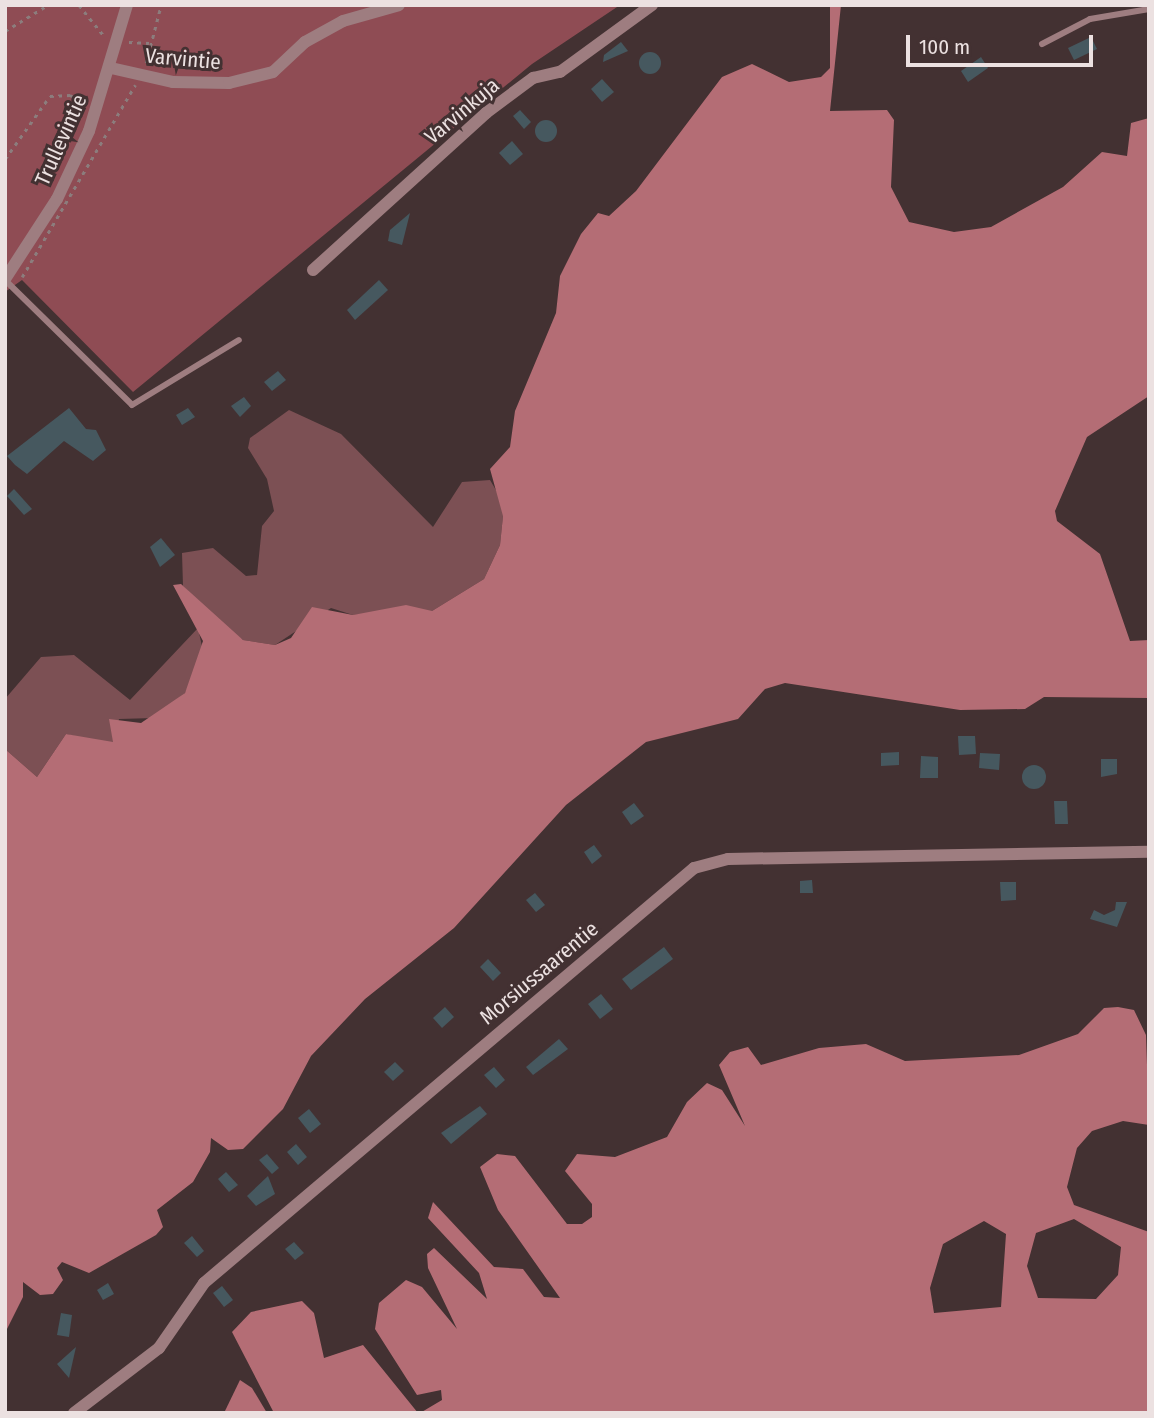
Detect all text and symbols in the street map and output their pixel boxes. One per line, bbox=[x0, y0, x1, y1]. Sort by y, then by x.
scale bar bbox=[909, 21, 1096, 65]
text: 100 m bbox=[919, 34, 970, 60]
street label: Varvintie bbox=[144, 43, 222, 75]
street label: Varvinkuja bbox=[420, 73, 504, 149]
street label: Trullevintie bbox=[30, 91, 92, 189]
street label: Morsiussaarentie bbox=[475, 916, 603, 1030]

